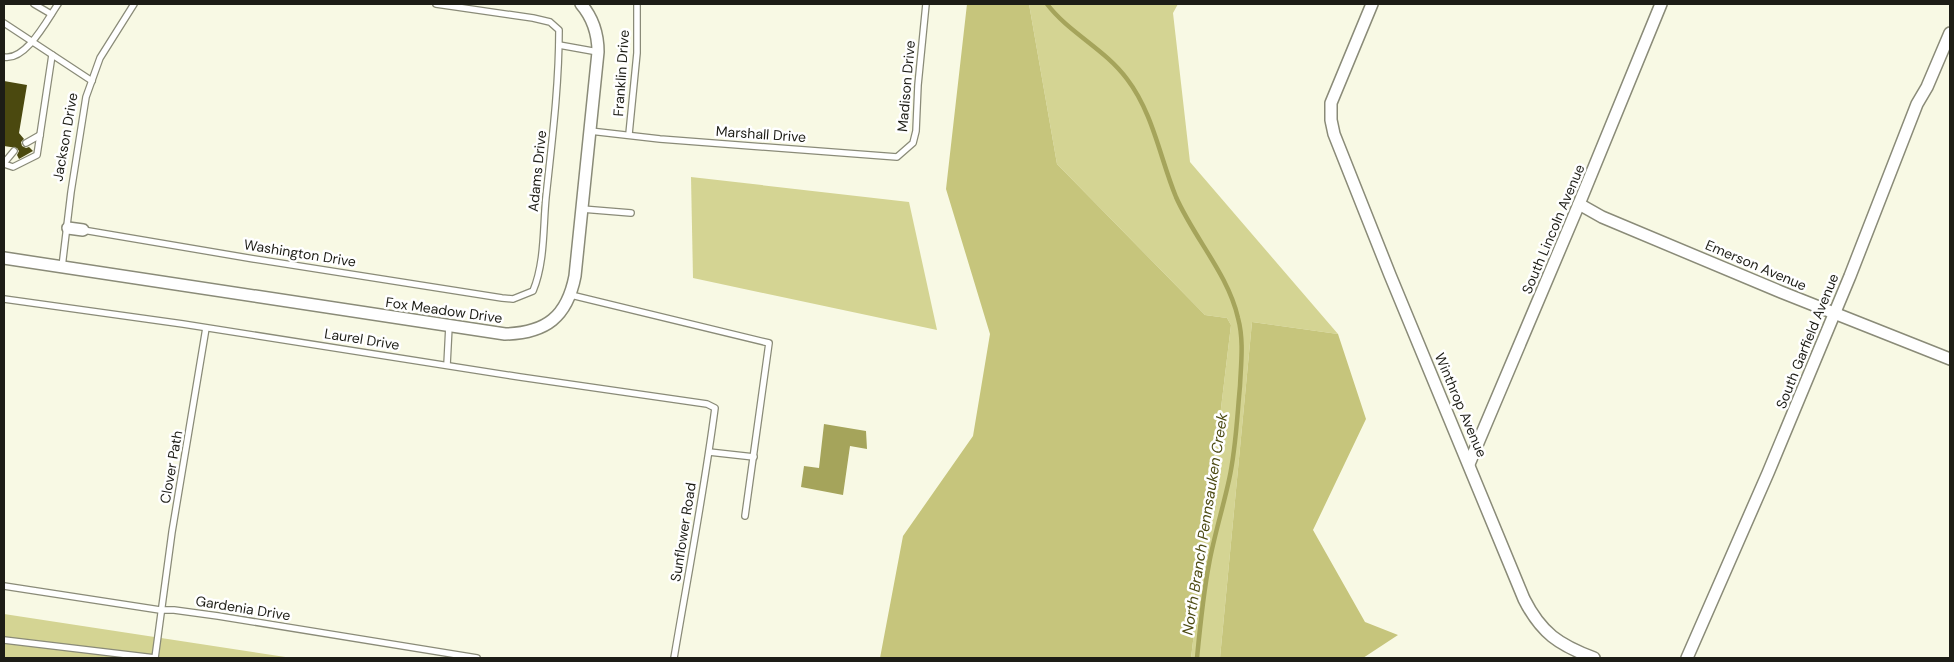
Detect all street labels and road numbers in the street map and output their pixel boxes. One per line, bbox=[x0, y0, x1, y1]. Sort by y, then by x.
street label: Franklin Drive bbox=[609, 29, 633, 117]
street label: Madison Drive bbox=[893, 39, 919, 133]
street label: Jackson Drive bbox=[48, 91, 82, 183]
street label: Marshall Drive bbox=[715, 122, 807, 146]
street label: Adams Drive bbox=[524, 129, 550, 213]
street label: South Lincoln Avenue bbox=[1518, 161, 1589, 297]
street label: Washington Drive bbox=[243, 235, 357, 271]
street label: Emerson Avenue bbox=[1703, 236, 1809, 294]
street label: South Garfield Avenue bbox=[1772, 271, 1842, 411]
street label: Fox Meadow Drive bbox=[385, 293, 504, 327]
street label: Laurel Drive bbox=[323, 324, 401, 354]
street label: Winthrop Avenue bbox=[1431, 350, 1491, 460]
street label: Clover Path bbox=[156, 429, 186, 505]
street label: Sunflower Road bbox=[666, 481, 700, 583]
street label: Gardenia Drive bbox=[194, 592, 292, 624]

